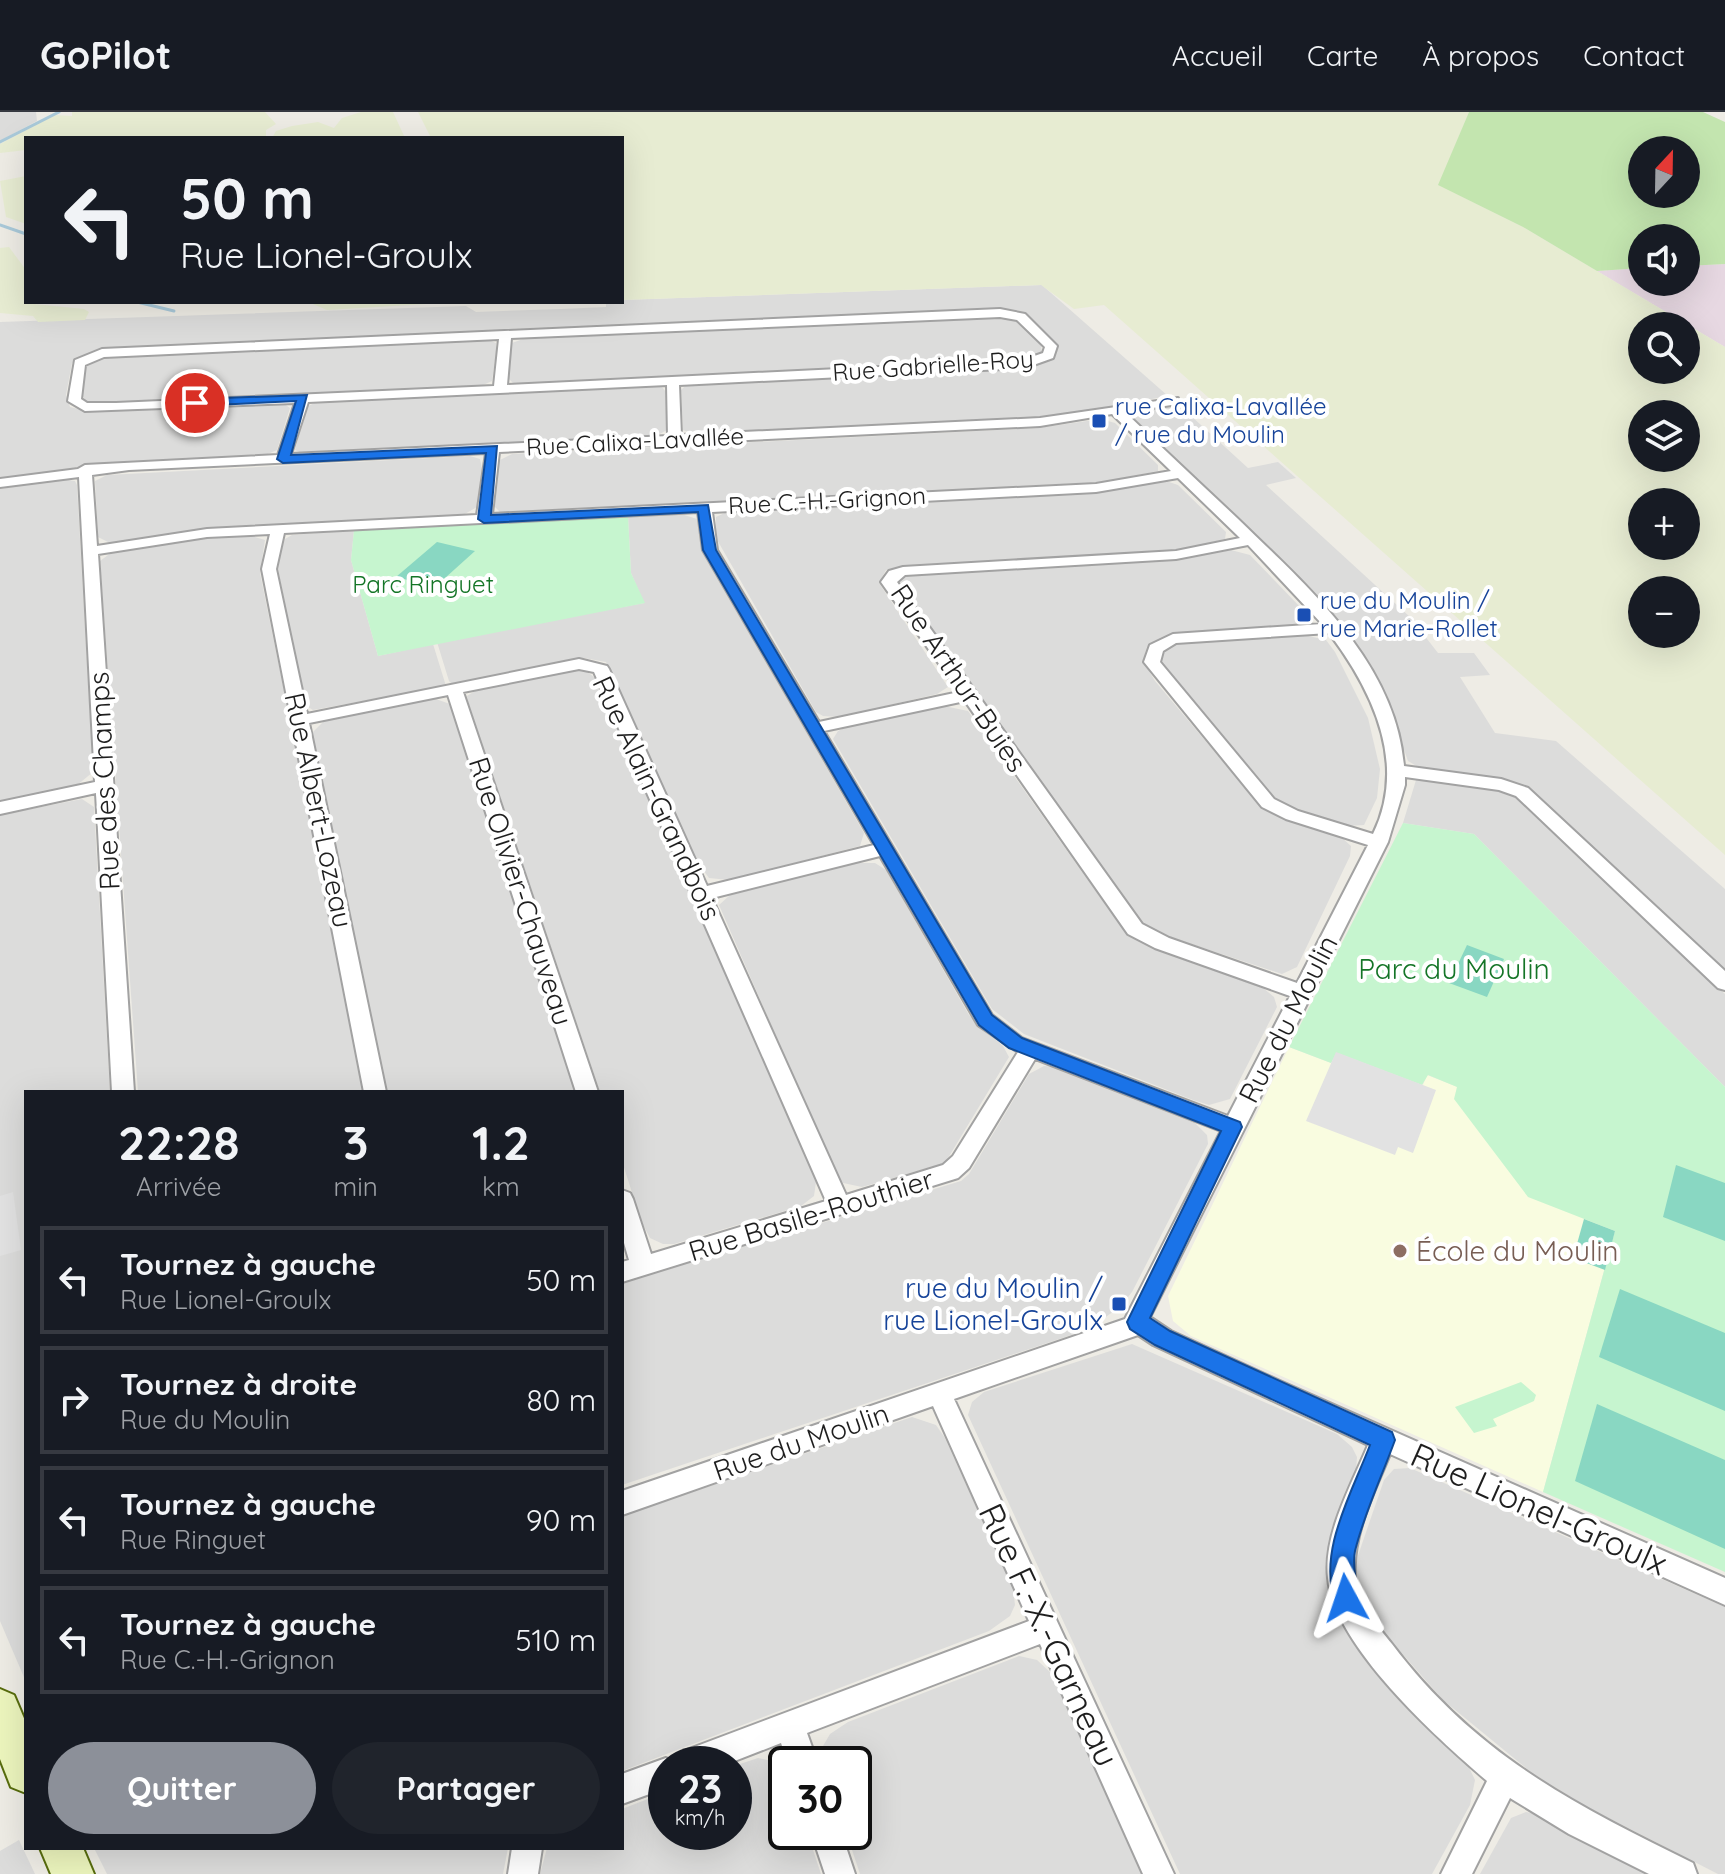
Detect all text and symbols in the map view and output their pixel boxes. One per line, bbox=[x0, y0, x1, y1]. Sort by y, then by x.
text: GoPilot bbox=[40, 31, 171, 79]
text: Accueil bbox=[1172, 38, 1263, 73]
text: Carte bbox=[1307, 38, 1378, 73]
text: À propos bbox=[1422, 38, 1539, 73]
text: Contact bbox=[1583, 38, 1685, 73]
north arrow bbox=[1628, 136, 1700, 208]
map controls bbox=[1628, 136, 1700, 648]
text: 50 m bbox=[180, 163, 314, 233]
icon: left bbox=[48, 168, 152, 272]
button: sound bbox=[1628, 224, 1700, 296]
text: Rue Lionel-Groulx bbox=[180, 232, 473, 277]
button: search bbox=[1628, 312, 1700, 384]
street label: Rue Gabrielle-Roy bbox=[831, 343, 1034, 387]
pin bbox=[161, 369, 229, 437]
icon: arrive bbox=[173, 381, 217, 425]
place label: rue Calixa-Lavallée / rue du Moulin bbox=[1115, 391, 1327, 449]
button: layers bbox=[1628, 400, 1700, 472]
marker: rue Calixa-Lavallée / rue du Moulin bbox=[1090, 412, 1108, 430]
street label: Rue Calixa-Lavallée bbox=[525, 420, 745, 462]
street label: Rue C.-H.-Grignon bbox=[727, 480, 927, 520]
button: + bbox=[1628, 488, 1700, 560]
park label: Parc Ringuet bbox=[352, 569, 494, 599]
button: − bbox=[1628, 576, 1700, 648]
street label: Rue Arthur-Buies bbox=[884, 577, 1035, 778]
place label: rue du Moulin / rue Marie-Rollet bbox=[1320, 585, 1498, 643]
marker: rue du Moulin / rue Marie-Rollet bbox=[1295, 606, 1313, 624]
street label: Rue Alain-Grandbois bbox=[585, 670, 729, 926]
street label: Rue des Champs bbox=[80, 671, 127, 891]
street label: Rue Albert-Lozeau bbox=[277, 689, 362, 931]
street label: Rue Olivier-Chauveau bbox=[462, 752, 581, 1029]
street label: Rue du Moulin bbox=[1230, 929, 1345, 1108]
park label: Parc du Moulin bbox=[1358, 951, 1550, 986]
text: 22:28 bbox=[118, 1112, 239, 1172]
text: 3 bbox=[343, 1112, 369, 1172]
text: 1.2 bbox=[472, 1112, 530, 1172]
street label: Rue Basile-Routhier bbox=[684, 1161, 938, 1268]
text: Arrivée bbox=[136, 1170, 221, 1203]
text: min bbox=[334, 1170, 378, 1203]
text: km bbox=[482, 1170, 520, 1203]
place label: École du Moulin bbox=[1416, 1233, 1619, 1268]
marker: École du Moulin bbox=[1391, 1242, 1409, 1260]
text: Tournez à gauche bbox=[120, 1245, 376, 1283]
icon: left bbox=[52, 1258, 96, 1302]
text: 50 m bbox=[526, 1261, 596, 1299]
place label: rue du Moulin / rue Lionel-Groulx bbox=[883, 1270, 1103, 1337]
text: Rue Lionel-Groulx bbox=[120, 1283, 331, 1316]
marker: rue du Moulin / rue Lionel-Groulx bbox=[1110, 1295, 1128, 1313]
text: Tournez à droite bbox=[120, 1365, 357, 1403]
icon: right bbox=[52, 1378, 96, 1422]
text: 80 m bbox=[526, 1381, 596, 1419]
street label: Rue du Moulin bbox=[708, 1395, 893, 1488]
text: Rue du Moulin bbox=[120, 1403, 290, 1436]
street label: Rue Lionel-Groulx bbox=[1404, 1433, 1674, 1584]
text: Tournez à gauche bbox=[120, 1485, 376, 1523]
street label: Rue F.-X.-Garneau bbox=[970, 1496, 1129, 1773]
icon: left bbox=[52, 1498, 96, 1542]
text: 90 m bbox=[526, 1501, 596, 1539]
text: Rue Ringuet bbox=[120, 1523, 266, 1556]
position arrow bbox=[1304, 1556, 1388, 1640]
text: Tournez à gauche bbox=[120, 1605, 376, 1643]
icon: left bbox=[52, 1618, 96, 1662]
text: 510 m bbox=[515, 1621, 596, 1659]
text: Rue C.-H.-Grignon bbox=[120, 1643, 335, 1676]
button: Quitter bbox=[48, 1742, 316, 1834]
button: Partager bbox=[332, 1742, 600, 1834]
speed limit sign: 30 bbox=[768, 1746, 872, 1850]
text: 23 bbox=[678, 1763, 722, 1813]
text: km/h bbox=[675, 1805, 725, 1830]

